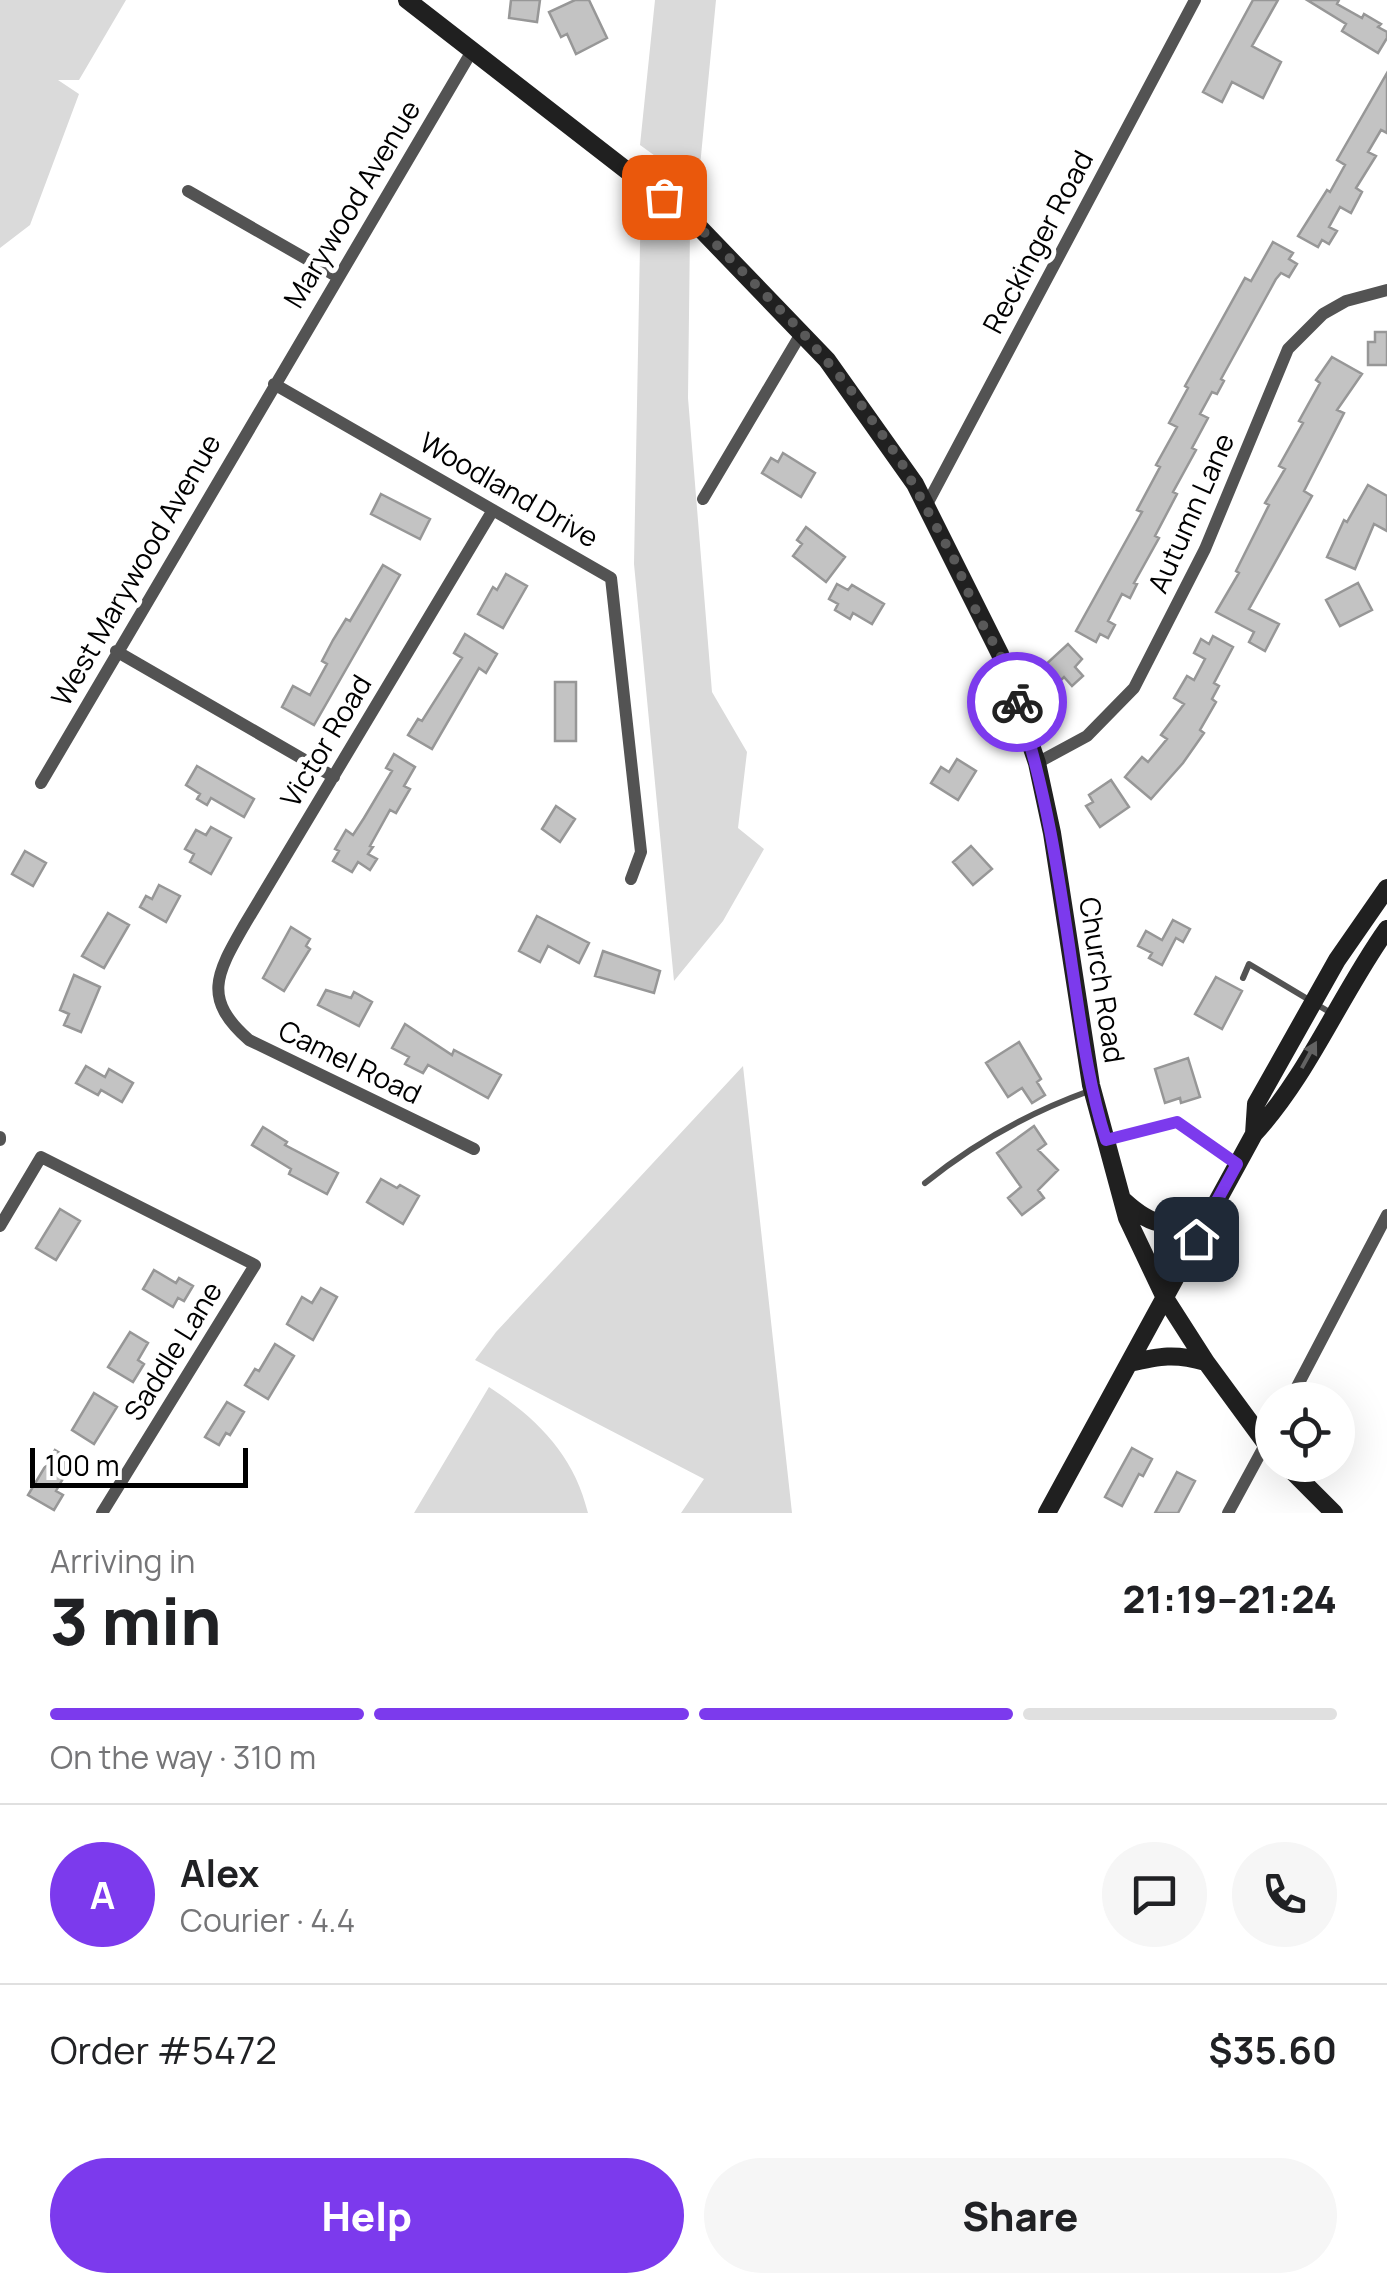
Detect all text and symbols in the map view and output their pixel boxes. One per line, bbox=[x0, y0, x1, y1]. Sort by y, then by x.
street label: Marywood Avenue bbox=[274, 93, 428, 314]
street label: Reckinger Road bbox=[973, 144, 1101, 339]
pin bbox=[622, 155, 707, 240]
icon: bag bbox=[637, 170, 692, 225]
street label: Woodland Drive bbox=[413, 423, 606, 556]
street label: West Marywood Avenue bbox=[42, 427, 229, 712]
street label: Autumn Lane bbox=[1138, 427, 1242, 598]
courier bbox=[967, 652, 1067, 752]
street label: Victor Road bbox=[271, 667, 379, 814]
icon: bike bbox=[990, 675, 1045, 730]
street label: Church Road bbox=[1071, 894, 1135, 1065]
street label: Camel Road bbox=[273, 1010, 428, 1112]
one-way arrow bbox=[1300, 1041, 1318, 1069]
pin bbox=[1154, 1197, 1239, 1282]
icon: home bbox=[1169, 1212, 1224, 1267]
street label: Saddle Lane bbox=[114, 1274, 230, 1427]
map controls bbox=[1255, 1382, 1355, 1482]
button: locate bbox=[1255, 1382, 1355, 1482]
scale bar bbox=[30, 1443, 248, 1488]
text: 100 m bbox=[45, 1446, 119, 1484]
text: Arriving in bbox=[50, 1539, 195, 1583]
text: 21:19–21:24 bbox=[1122, 1572, 1337, 1624]
text: 3 min bbox=[50, 1576, 222, 1665]
text: On the way · 310 m bbox=[50, 1735, 316, 1779]
button: chat bbox=[1102, 1842, 1207, 1947]
button: phone bbox=[1232, 1842, 1337, 1947]
text: Alex bbox=[180, 1846, 259, 1898]
text: A bbox=[90, 1868, 115, 1920]
text: Courier · 4.4 bbox=[180, 1898, 355, 1942]
text: Order #5472 bbox=[50, 2023, 277, 2075]
text: $35.60 bbox=[1209, 2023, 1337, 2075]
button: Help bbox=[50, 2158, 684, 2273]
button: Share bbox=[704, 2158, 1337, 2273]

